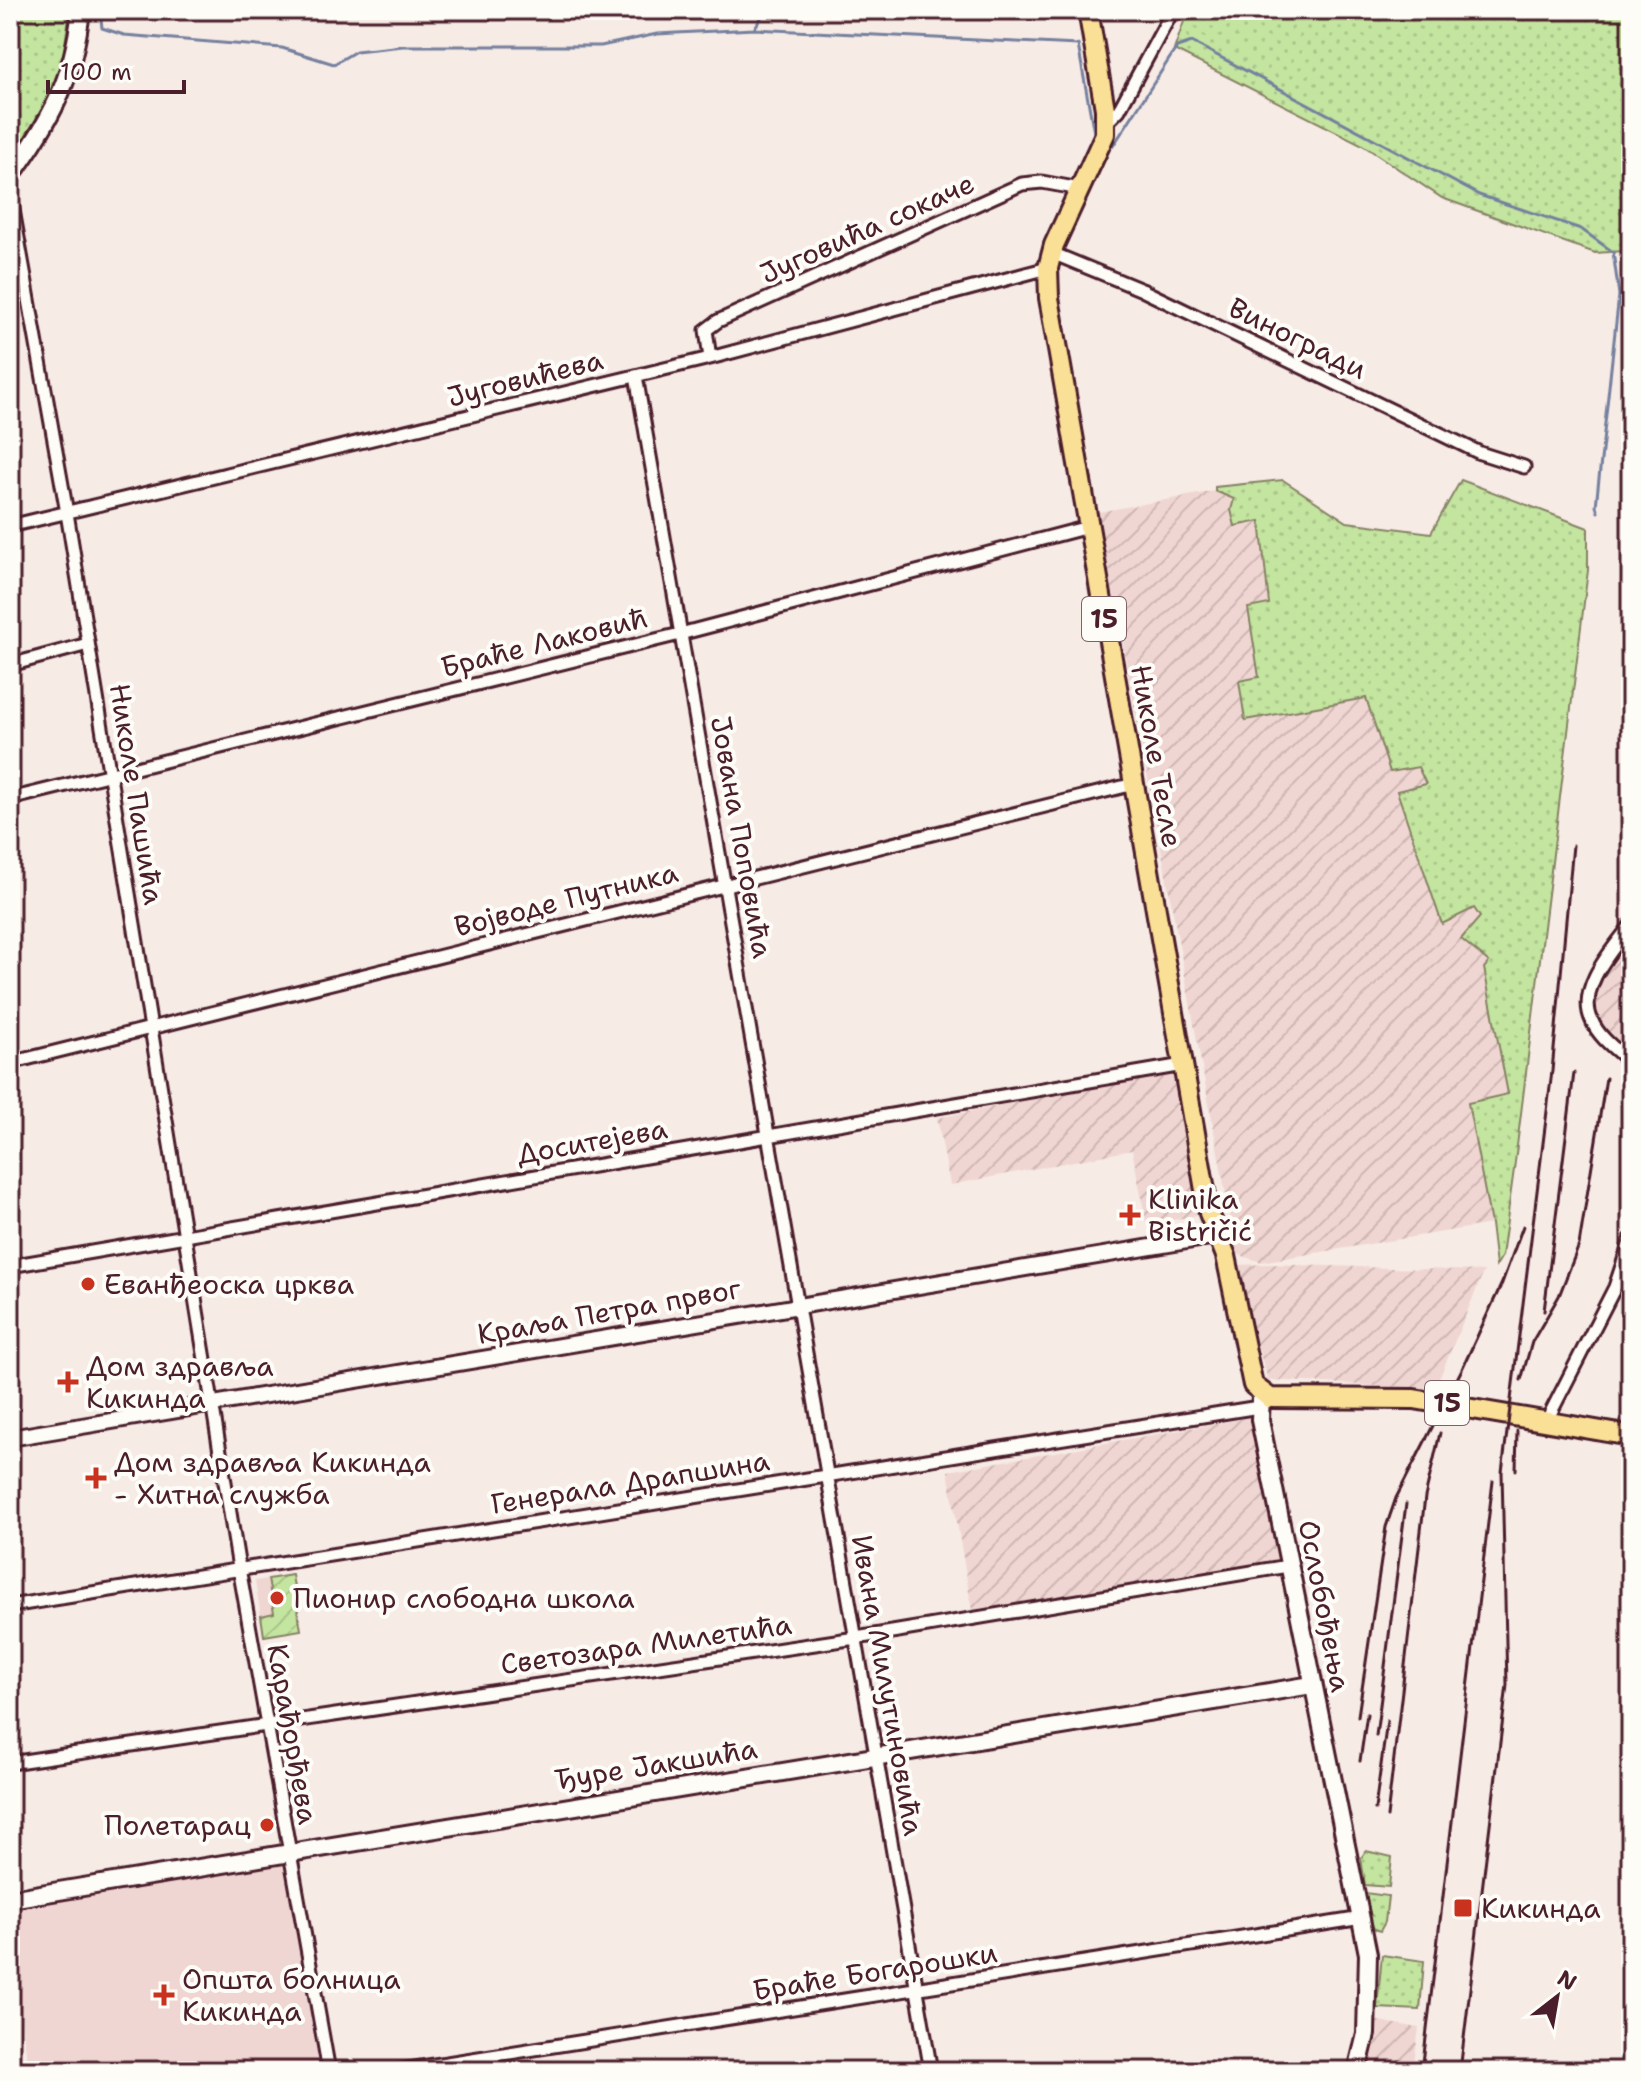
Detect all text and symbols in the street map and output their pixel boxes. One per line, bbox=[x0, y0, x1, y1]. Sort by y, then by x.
scale bar bbox=[48, 44, 184, 94]
text: 100 m bbox=[60, 56, 132, 88]
street label: Југовића сокаче bbox=[754, 164, 980, 292]
street label: Виногради bbox=[1222, 288, 1374, 388]
street label: Југовићева bbox=[443, 340, 607, 416]
road number: 15 bbox=[1082, 597, 1126, 641]
street label: Браће Лаковић bbox=[437, 598, 651, 686]
street label: Николе Тесле bbox=[1122, 662, 1192, 850]
street label: Николе Пашића bbox=[101, 681, 173, 907]
street label: Јована Поповића bbox=[702, 713, 782, 961]
street label: Војводе Путника bbox=[450, 853, 682, 945]
street label: Доситејева bbox=[514, 1109, 670, 1173]
place label: Klinika Bistričić bbox=[1148, 1180, 1252, 1250]
marker: Klinika Bistričić bbox=[1119, 1204, 1141, 1226]
place label: Еванђеоска црква bbox=[104, 1265, 354, 1303]
street label: Краља Петра првог bbox=[474, 1269, 744, 1353]
marker: Еванђеоска црква bbox=[79, 1275, 97, 1293]
place label: Дом здравља Кикинда bbox=[86, 1347, 274, 1417]
marker: Дом здравља Кикинда bbox=[57, 1371, 79, 1393]
road number: 15 bbox=[1425, 1381, 1469, 1425]
street label: Генерала Драпшина bbox=[488, 1441, 772, 1523]
place label: Дом здравља Кикинда - Хитна служба bbox=[114, 1443, 431, 1513]
marker: Дом здравља Кикинда - Хитна служба bbox=[85, 1467, 107, 1489]
street label: Ослобођења bbox=[1290, 1517, 1360, 1695]
street label: Ивана Милутиновића bbox=[843, 1532, 933, 1838]
place label: Пионир слободна школа bbox=[293, 1579, 635, 1617]
marker: Пионир слободна школа bbox=[268, 1589, 286, 1607]
street label: Светозара Милетића bbox=[498, 1605, 794, 1683]
street label: Карађорђева bbox=[258, 1641, 328, 1827]
street label: Ђуре Јакшића bbox=[552, 1729, 760, 1799]
place label: Полетарац bbox=[104, 1806, 251, 1844]
marker: Полетарац bbox=[258, 1816, 276, 1834]
place label: Кикинда bbox=[1481, 1889, 1601, 1927]
marker: Кикинда bbox=[1452, 1897, 1474, 1919]
street label: Браће Богарошки bbox=[750, 1933, 1000, 2009]
north arrow bbox=[1517, 1957, 1597, 2037]
place label: Општа болница Кикинда bbox=[182, 1960, 401, 2030]
text: N bbox=[1552, 1963, 1582, 1997]
marker: Општа болница Кикинда bbox=[153, 1984, 175, 2006]

